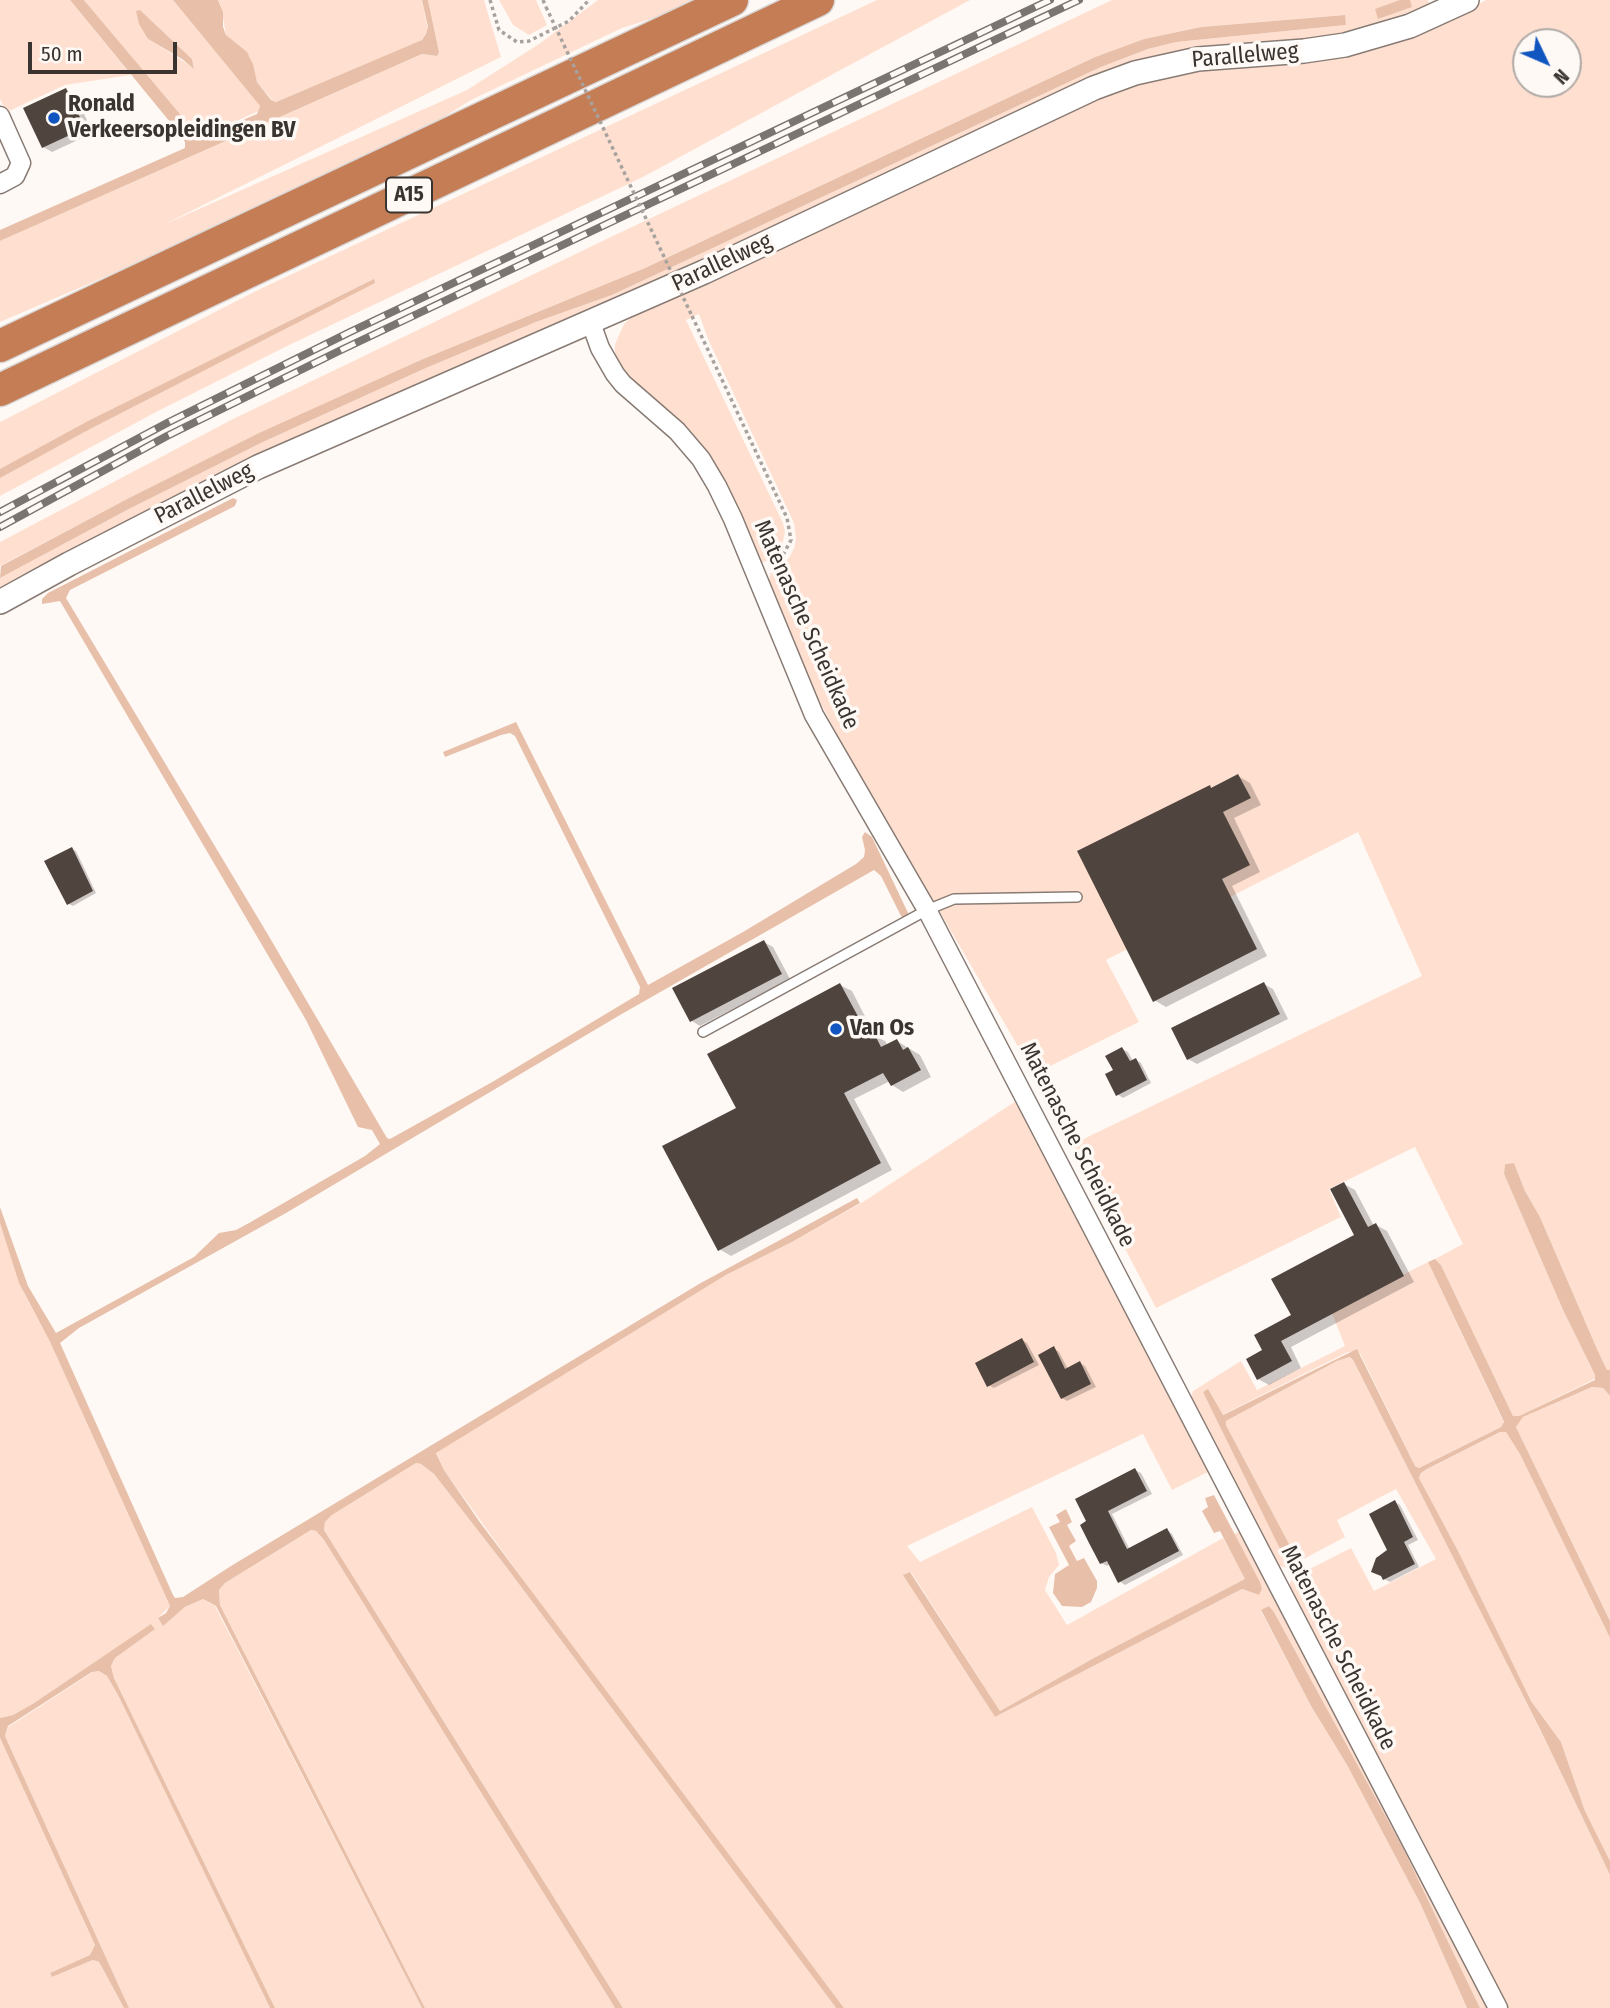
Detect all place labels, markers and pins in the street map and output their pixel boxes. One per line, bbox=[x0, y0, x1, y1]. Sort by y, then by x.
place label: Ronald Verkeersopleidingen BV bbox=[68, 91, 296, 145]
marker: Ronald Verkeersopleidingen BV bbox=[46, 110, 62, 126]
place label: Van Os bbox=[850, 1015, 914, 1043]
marker: Van Os bbox=[828, 1021, 844, 1037]

